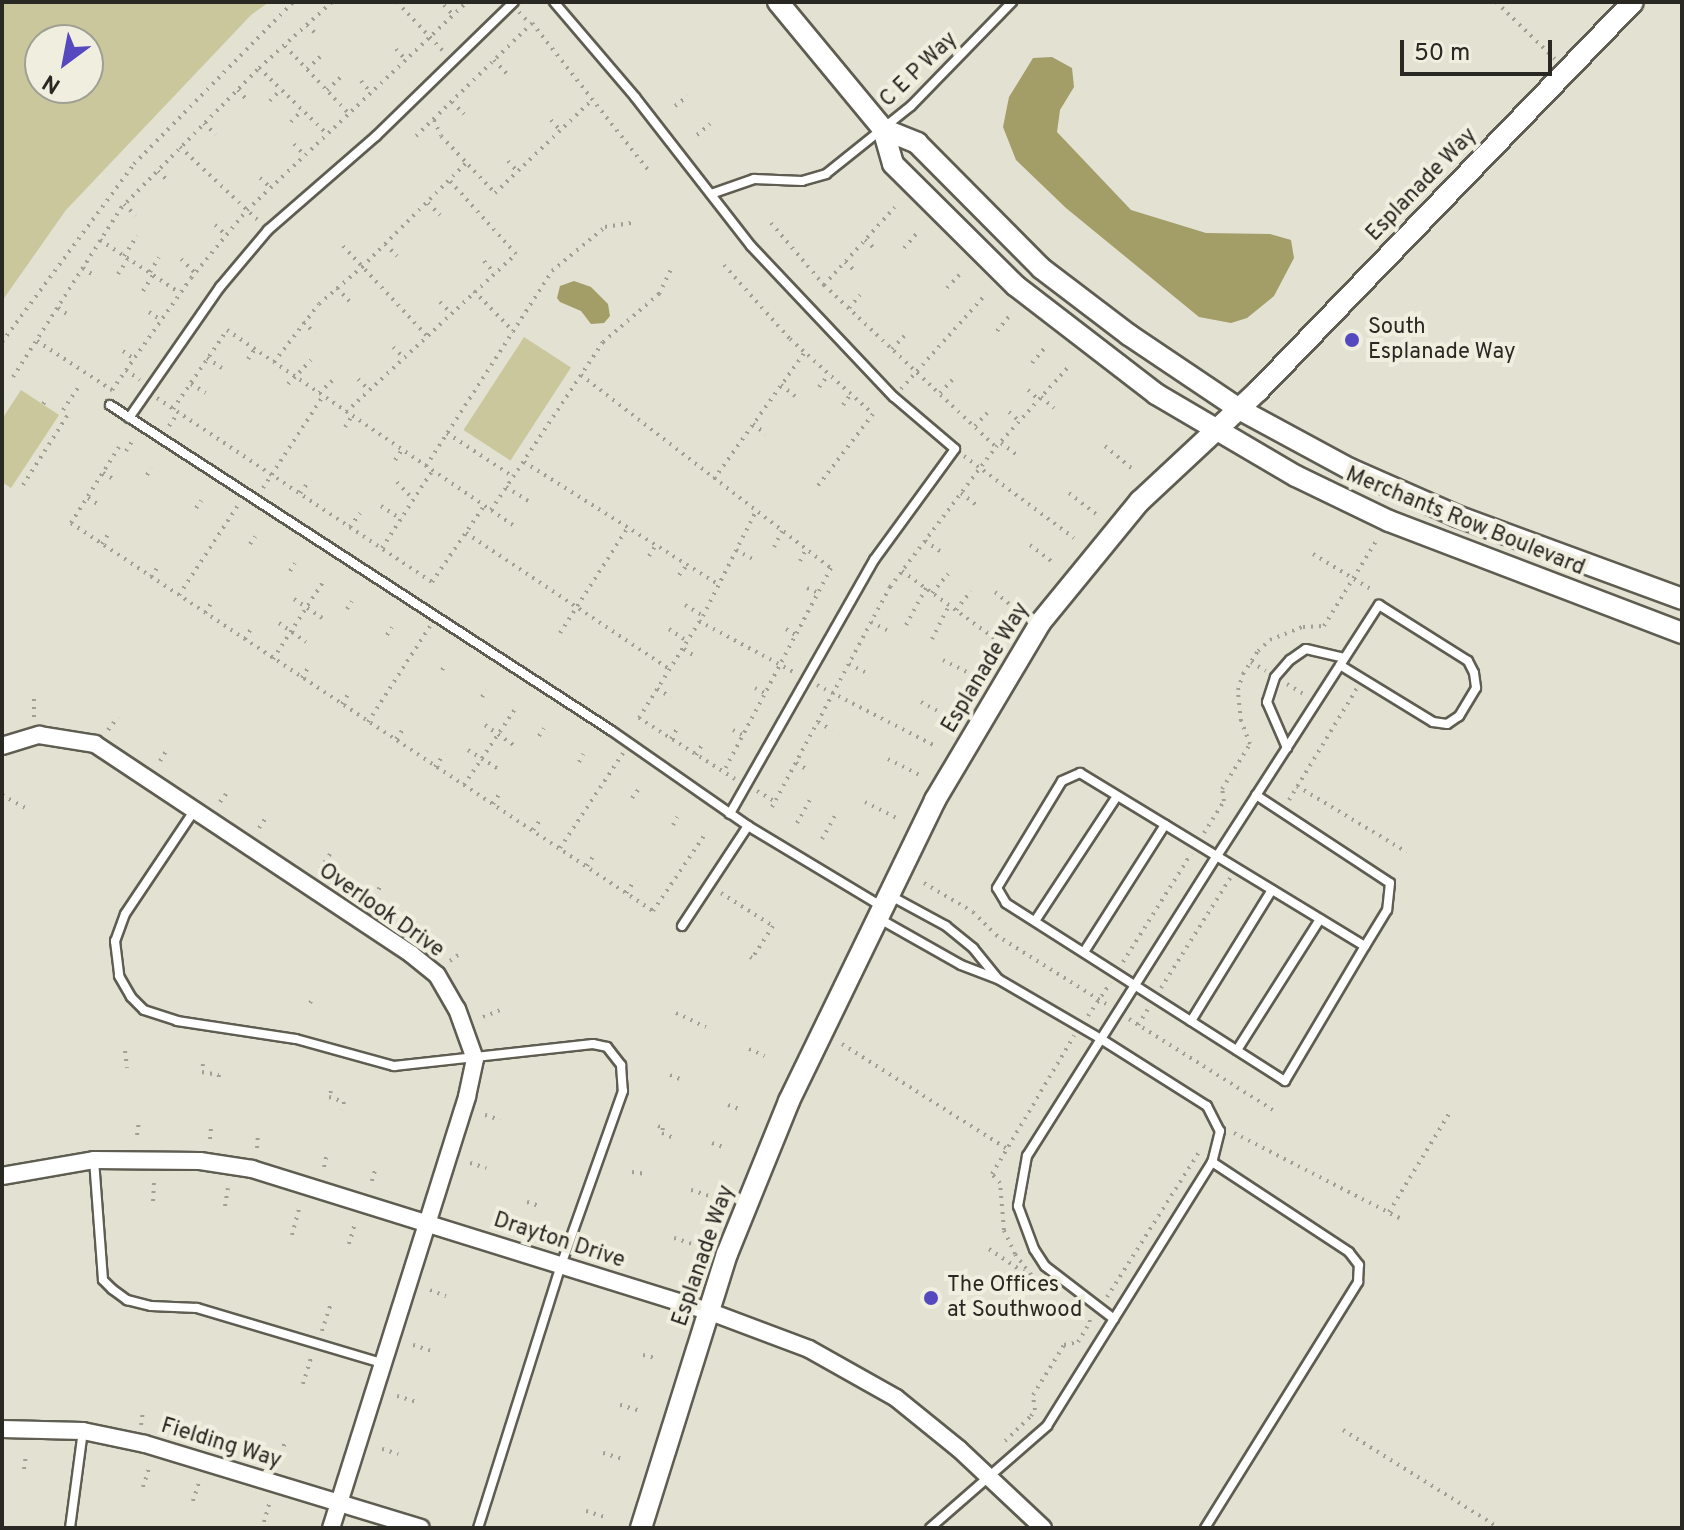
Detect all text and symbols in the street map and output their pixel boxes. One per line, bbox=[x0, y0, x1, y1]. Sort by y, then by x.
north arrow bbox=[24, 24, 104, 104]
scale bar bbox=[1404, 24, 1556, 74]
street label: C E P Way bbox=[875, 27, 963, 113]
text: 50 m bbox=[1414, 39, 1470, 69]
text: N bbox=[38, 67, 66, 99]
street label: Esplanade Way bbox=[1361, 123, 1483, 247]
place label: South Esplanade Way bbox=[1368, 314, 1516, 366]
marker: South Esplanade Way bbox=[1343, 331, 1361, 349]
street label: Merchants Row Boulevard bbox=[1342, 462, 1588, 582]
street label: Esplanade Way bbox=[937, 598, 1035, 738]
street label: Overlook Drive bbox=[313, 858, 449, 964]
street label: Esplanade Way bbox=[667, 1182, 741, 1330]
street label: Drayton Drive bbox=[490, 1207, 628, 1275]
place label: The Offices at Southwood bbox=[947, 1272, 1082, 1324]
marker: The Offices at Southwood bbox=[922, 1289, 940, 1307]
street label: Fielding Way bbox=[157, 1413, 285, 1475]

